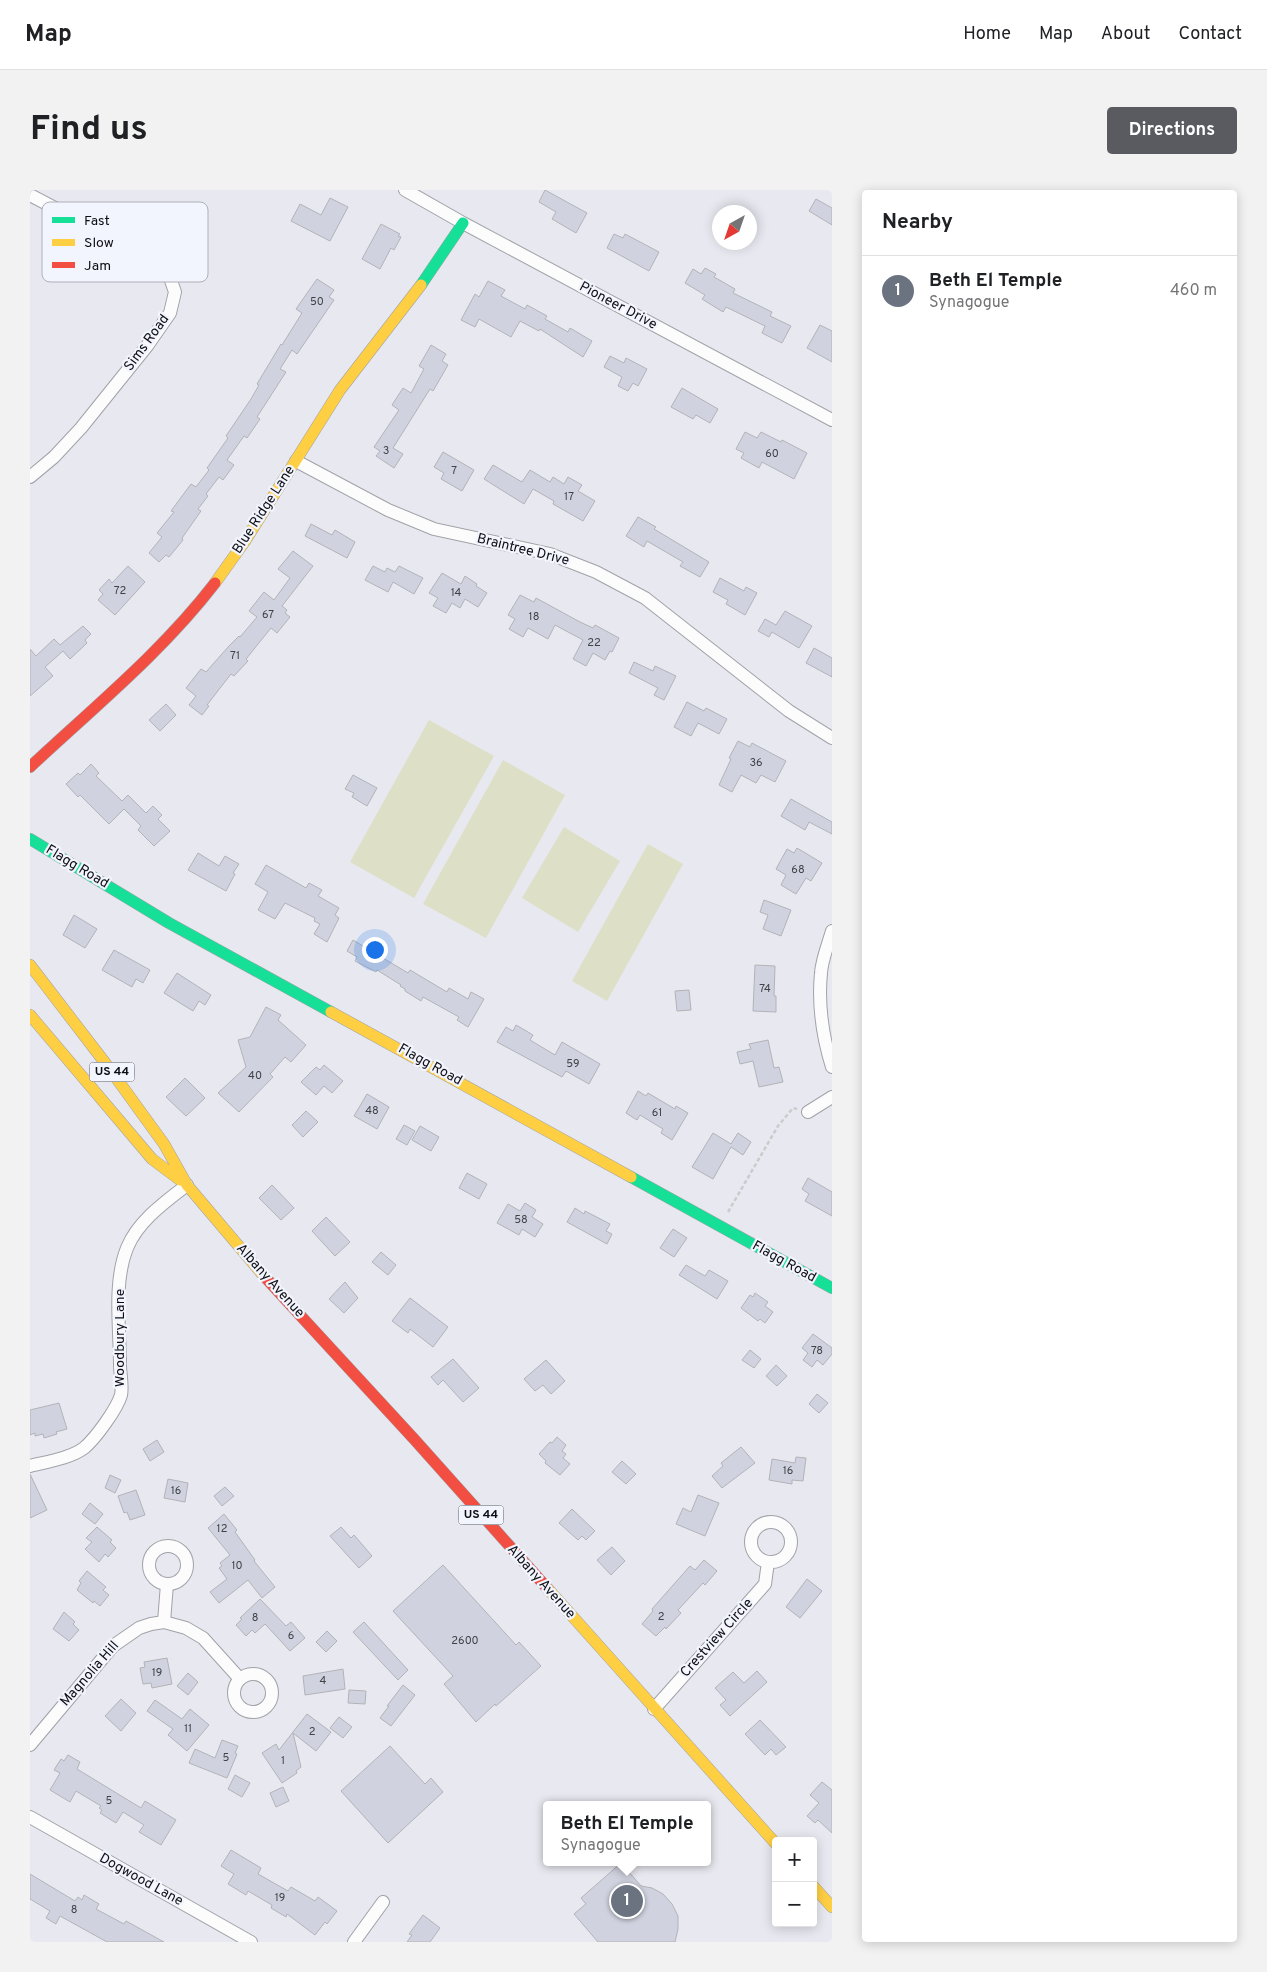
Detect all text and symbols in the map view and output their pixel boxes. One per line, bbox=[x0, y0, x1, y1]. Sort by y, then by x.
text: Map bbox=[25, 20, 72, 50]
text: Home bbox=[963, 23, 1011, 46]
text: Map bbox=[1039, 23, 1073, 46]
text: About bbox=[1101, 23, 1150, 46]
text: Contact bbox=[1178, 23, 1242, 46]
button: Directions bbox=[1107, 107, 1237, 154]
text: Find us bbox=[30, 108, 148, 152]
legend bbox=[42, 202, 208, 282]
north arrow bbox=[712, 205, 757, 250]
text: Nearby bbox=[882, 209, 953, 236]
text: Fast bbox=[84, 213, 110, 230]
text: Slow bbox=[84, 235, 114, 252]
text: Jam bbox=[84, 258, 111, 275]
text: Beth El Temple bbox=[929, 269, 1062, 293]
street label: Pioneer Drive bbox=[576, 278, 660, 334]
text: 1 bbox=[895, 281, 901, 301]
text: 460 m bbox=[1170, 281, 1217, 301]
text: Synagogue bbox=[929, 293, 1009, 313]
house number: 50 bbox=[310, 295, 324, 309]
street label: Sims Road bbox=[121, 311, 173, 375]
house number: 3 bbox=[383, 444, 389, 458]
house number: 60 bbox=[765, 447, 779, 461]
street label: Blue Ridge Lane bbox=[229, 463, 299, 557]
house number: 7 bbox=[451, 464, 457, 478]
house number: 17 bbox=[564, 490, 574, 504]
street label: Braintree Drive bbox=[475, 530, 571, 570]
house number: 72 bbox=[114, 584, 126, 598]
house number: 14 bbox=[451, 586, 462, 600]
house number: 67 bbox=[262, 608, 274, 622]
house number: 18 bbox=[529, 610, 539, 624]
house number: 22 bbox=[587, 636, 601, 650]
house number: 71 bbox=[230, 649, 240, 663]
house number: 36 bbox=[749, 756, 763, 770]
street label: Flagg Road bbox=[42, 842, 112, 892]
house number: 68 bbox=[791, 863, 805, 877]
your location bbox=[362, 937, 388, 963]
house number: 74 bbox=[759, 982, 771, 996]
street label: Flagg Road bbox=[395, 1040, 465, 1090]
house number: 59 bbox=[566, 1057, 580, 1071]
road number: US 44 bbox=[89, 1062, 134, 1082]
house number: 40 bbox=[248, 1069, 262, 1083]
house number: 48 bbox=[365, 1104, 379, 1118]
house number: 61 bbox=[652, 1106, 662, 1120]
house number: 58 bbox=[514, 1213, 528, 1227]
street label: Flagg Road bbox=[749, 1237, 819, 1287]
street label: Albany Avenue bbox=[232, 1241, 308, 1321]
street label: Woodbury Lane bbox=[112, 1289, 129, 1387]
house number: 78 bbox=[811, 1344, 823, 1358]
house number: 16 bbox=[783, 1464, 793, 1478]
house number: 16 bbox=[171, 1484, 181, 1498]
road number: US 44 bbox=[458, 1506, 504, 1524]
house number: 12 bbox=[217, 1522, 227, 1536]
street label: Albany Avenue bbox=[503, 1542, 579, 1622]
house number: 10 bbox=[231, 1559, 243, 1573]
street label: Crestview Circle bbox=[677, 1595, 757, 1681]
house number: 2 bbox=[658, 1610, 664, 1624]
house number: 8 bbox=[252, 1611, 258, 1625]
house number: 6 bbox=[288, 1629, 294, 1643]
house number: 2600 bbox=[451, 1634, 479, 1648]
street label: Magnolia Hill bbox=[57, 1638, 123, 1710]
house number: 19 bbox=[152, 1666, 162, 1680]
house number: 4 bbox=[320, 1674, 327, 1688]
house number: 11 bbox=[184, 1722, 192, 1736]
house number: 2 bbox=[309, 1725, 315, 1739]
house number: 5 bbox=[223, 1751, 230, 1765]
house number: 1 bbox=[281, 1754, 285, 1768]
house number: 5 bbox=[106, 1794, 113, 1808]
popup bbox=[543, 1801, 711, 1866]
text: Beth El Temple bbox=[560, 1812, 694, 1836]
text: Synagogue bbox=[560, 1836, 641, 1856]
map controls bbox=[772, 1837, 817, 1927]
button: + bbox=[772, 1837, 817, 1882]
street label: Dogwood Lane bbox=[96, 1850, 186, 1910]
pin: 1 bbox=[611, 1882, 643, 1920]
button: − bbox=[772, 1882, 817, 1927]
house number: 19 bbox=[275, 1891, 285, 1905]
house number: 8 bbox=[71, 1903, 77, 1917]

